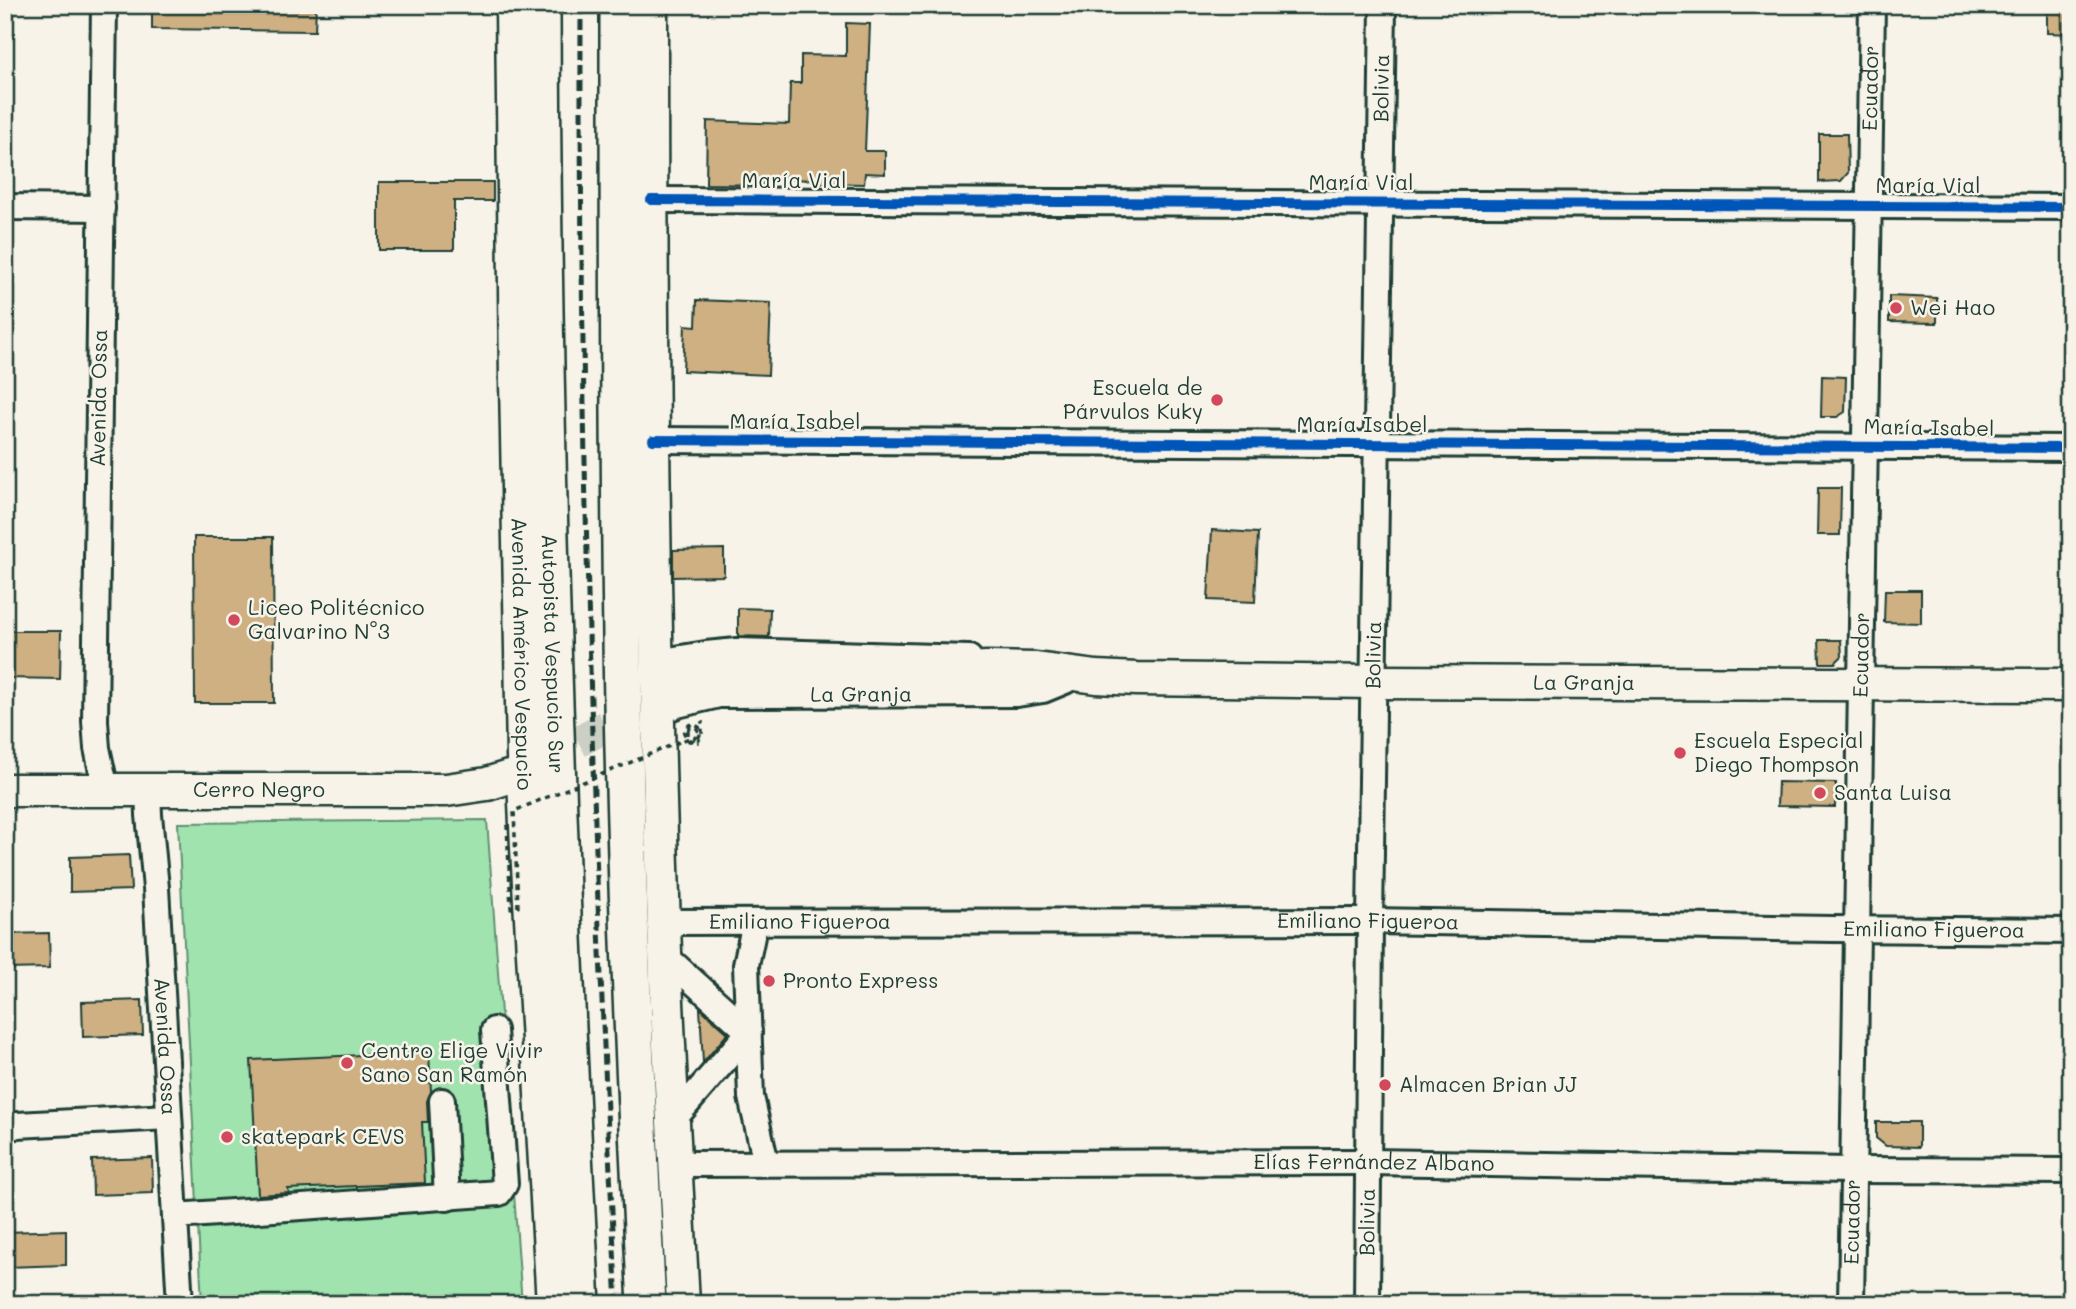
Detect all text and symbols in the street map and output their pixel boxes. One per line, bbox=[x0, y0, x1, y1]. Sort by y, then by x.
street label: Ecuador bbox=[1855, 45, 1883, 131]
street label: Bolivia bbox=[1366, 54, 1394, 122]
street label: María Vial bbox=[741, 166, 847, 193]
street label: María Vial bbox=[1308, 168, 1414, 195]
street label: María Vial bbox=[1875, 171, 1981, 198]
place label: Wei Hao bbox=[1910, 293, 1995, 320]
marker: Wei Hao bbox=[1888, 300, 1904, 316]
street label: Avenida Ossa bbox=[83, 329, 112, 467]
place label: Escuela de Párvulos Kuky bbox=[1063, 373, 1203, 424]
marker: Escuela de Párvulos Kuky bbox=[1209, 392, 1225, 408]
street label: María Isabel bbox=[730, 407, 860, 434]
street label: María Isabel bbox=[1297, 410, 1427, 437]
street label: María Isabel bbox=[1863, 412, 1995, 441]
street label: Avenida Américo Vespucio bbox=[507, 517, 539, 791]
street label: Autopista Vespucio Sur bbox=[537, 534, 571, 774]
place label: Liceo Politécnico Galvarino N°3 bbox=[248, 593, 424, 644]
marker: Liceo Politécnico Galvarino N°3 bbox=[226, 612, 242, 628]
street label: Ecuador bbox=[1846, 612, 1874, 698]
street label: Bolivia bbox=[1358, 621, 1386, 689]
street label: La Granja bbox=[1533, 668, 1635, 695]
street label: La Granja bbox=[810, 679, 912, 707]
place label: Escuela Especial Diego Thompson bbox=[1694, 726, 1863, 777]
marker: Escuela Especial Diego Thompson bbox=[1672, 745, 1688, 761]
street label: Cerro Negro bbox=[193, 775, 325, 802]
place label: Santa Luisa bbox=[1834, 778, 1952, 805]
marker: Santa Luisa bbox=[1812, 785, 1828, 801]
street label: Emiliano Figueroa bbox=[1277, 906, 1459, 935]
street label: Emiliano Figueroa bbox=[709, 907, 891, 934]
street label: Emiliano Figueroa bbox=[1843, 914, 2025, 943]
place label: Pronto Express bbox=[783, 966, 939, 993]
marker: Pronto Express bbox=[761, 973, 777, 989]
street label: Avenida Ossa bbox=[149, 977, 184, 1116]
place label: Centro Elige Vivir Sano San Ramón bbox=[361, 1036, 543, 1087]
marker: Centro Elige Vivir Sano San Ramón bbox=[339, 1055, 355, 1071]
place label: Almacen Brian JJ bbox=[1399, 1070, 1577, 1097]
marker: Almacen Brian JJ bbox=[1377, 1077, 1393, 1093]
place label: skatepark CEVS bbox=[241, 1122, 404, 1149]
marker: skatepark CEVS bbox=[219, 1129, 235, 1145]
street label: Elías Fernández Albano bbox=[1254, 1147, 1495, 1176]
street label: Ecuador bbox=[1837, 1179, 1865, 1265]
street label: Bolivia bbox=[1352, 1188, 1380, 1256]

